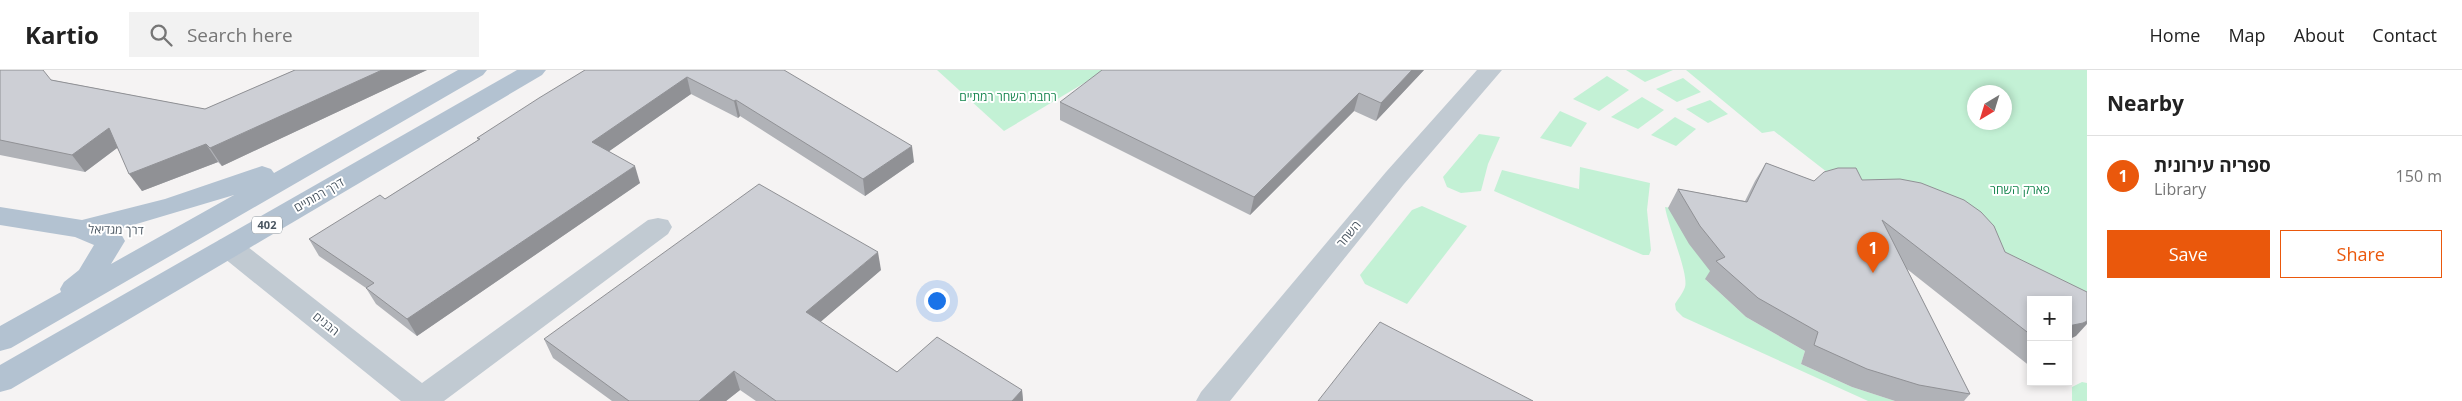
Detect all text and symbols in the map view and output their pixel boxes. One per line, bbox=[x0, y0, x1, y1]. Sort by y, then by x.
search box bbox=[129, 12, 479, 57]
text: Kartio bbox=[25, 18, 99, 51]
icon: search bbox=[147, 21, 175, 49]
text: Search here bbox=[187, 22, 293, 48]
text: Home bbox=[2150, 23, 2200, 47]
text: Map bbox=[2228, 23, 2266, 47]
text: About bbox=[2294, 23, 2344, 47]
text: Contact bbox=[2372, 23, 2437, 47]
north arrow bbox=[1967, 85, 2012, 130]
park label: רחבת השחר רמתיים bbox=[959, 88, 1057, 105]
text: Nearby bbox=[2107, 89, 2184, 117]
text: ספריה עירונית bbox=[2154, 152, 2271, 178]
text: 1 bbox=[2118, 165, 2128, 187]
text: 150 m bbox=[2396, 165, 2442, 187]
street label: דרך רמתיים bbox=[291, 173, 347, 216]
text: Library bbox=[2154, 178, 2206, 200]
park label: פארק השחר bbox=[1990, 181, 2050, 198]
road number: 402 bbox=[252, 216, 282, 234]
street label: השחר bbox=[1333, 217, 1365, 250]
street label: דרך מגדיאל bbox=[88, 221, 144, 238]
button: Save bbox=[2107, 230, 2270, 278]
button: Share bbox=[2280, 230, 2442, 278]
pin: 1 bbox=[1857, 232, 1889, 273]
your location bbox=[924, 288, 950, 314]
map controls bbox=[2027, 296, 2072, 386]
button: + bbox=[2027, 296, 2072, 341]
street label: הבנים bbox=[310, 308, 343, 339]
button: − bbox=[2027, 341, 2072, 386]

